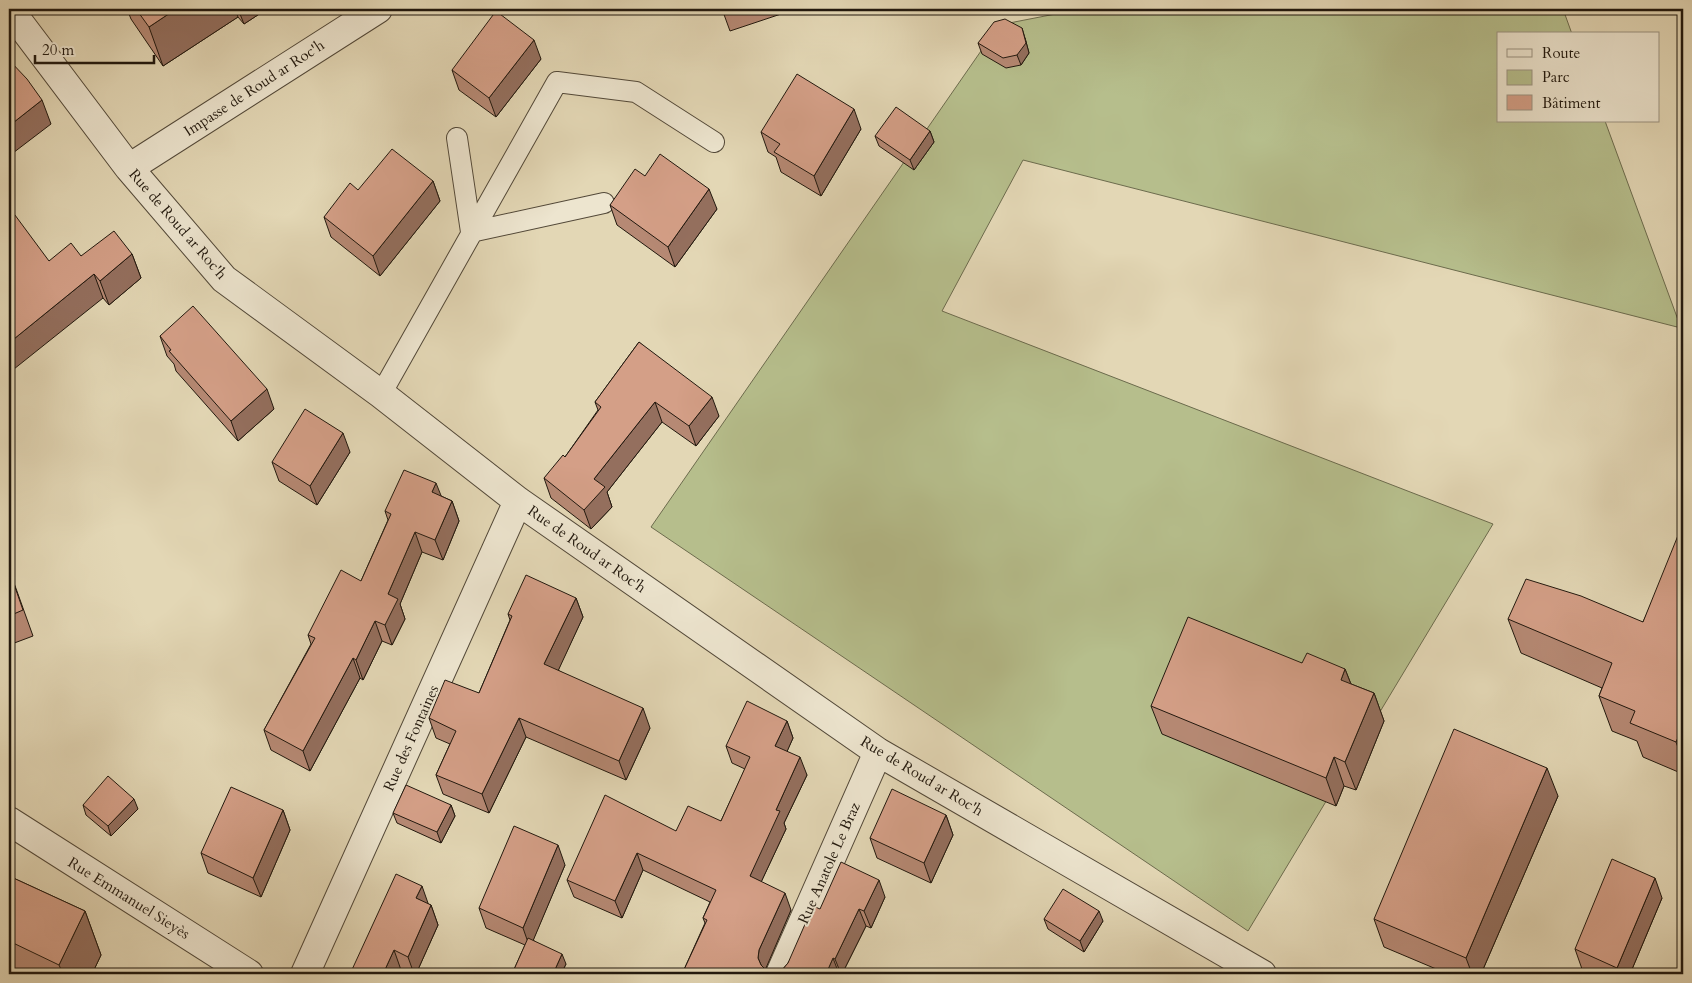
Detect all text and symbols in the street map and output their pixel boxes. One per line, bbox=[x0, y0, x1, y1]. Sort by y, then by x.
scale bar bbox=[35, 32, 154, 64]
legend bbox=[1497, 32, 1660, 122]
street label: Impasse de Roud ar Roc'h bbox=[180, 35, 329, 141]
text: 20 m bbox=[42, 40, 74, 60]
text: Route bbox=[1542, 43, 1580, 63]
text: Parc bbox=[1542, 67, 1570, 87]
text: Bâtiment bbox=[1542, 93, 1601, 113]
street label: Rue de Roud ar Roc'h bbox=[125, 165, 232, 284]
street label: Rue de Roud ar Roc'h bbox=[524, 501, 651, 598]
street label: Rue des Fontaines bbox=[379, 682, 443, 794]
street label: Rue de Roud ar Roc'h bbox=[857, 731, 988, 821]
street label: Rue Anatole Le Braz bbox=[793, 799, 865, 927]
street label: Rue Emmanuel Sieyès bbox=[64, 852, 194, 944]

